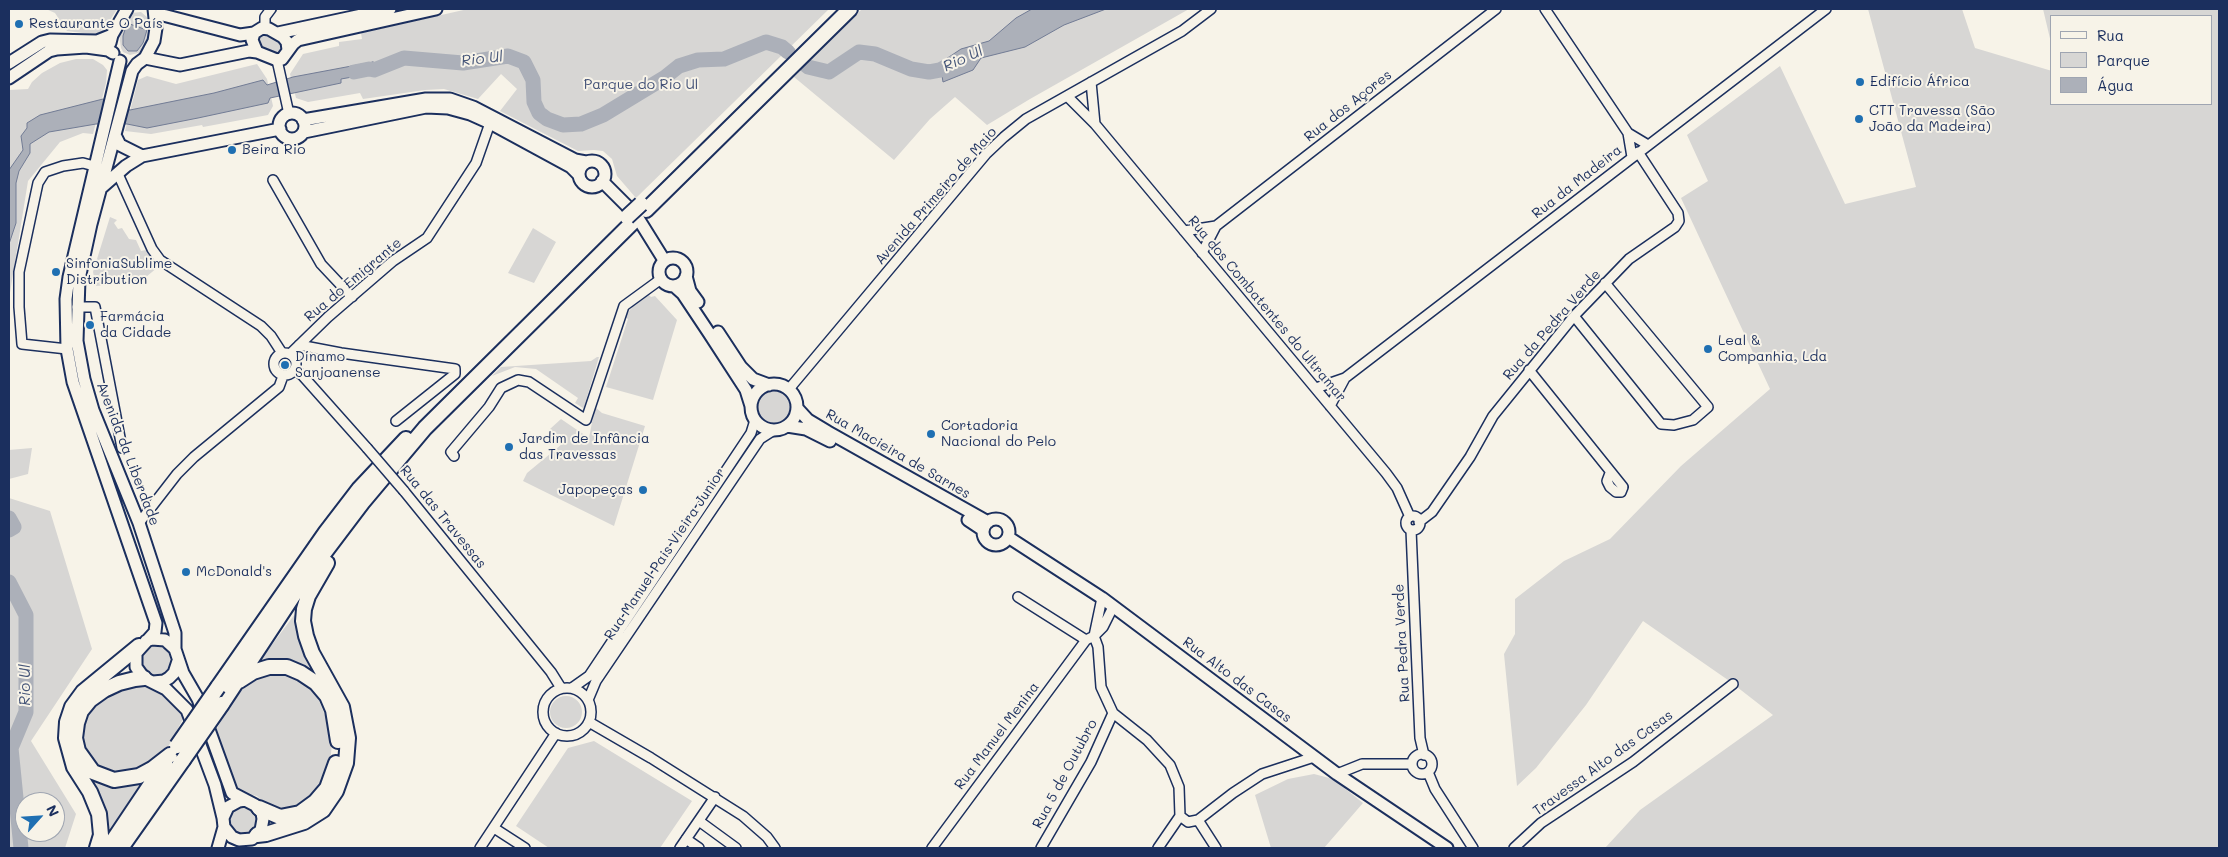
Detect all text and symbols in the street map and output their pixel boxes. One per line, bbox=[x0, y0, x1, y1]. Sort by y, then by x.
legend bbox=[2050, 15, 2213, 105]
place label: Restaurante O País bbox=[29, 16, 163, 32]
marker: Restaurante O País bbox=[13, 18, 25, 30]
text: Rua bbox=[2097, 25, 2124, 45]
water label: Rio Ul bbox=[940, 42, 986, 76]
water label: Rio Ul bbox=[460, 48, 504, 70]
text: Parque bbox=[2097, 50, 2150, 70]
street label: Rua dos Açores bbox=[1301, 67, 1395, 145]
place label: Edifício África bbox=[1870, 74, 1970, 90]
text: Água bbox=[2097, 75, 2134, 95]
marker: Edifício África bbox=[1854, 76, 1866, 88]
park label: Parque do Rio Ul bbox=[584, 77, 698, 93]
place label: CTT Travessa (São João da Madeira) bbox=[1869, 103, 1995, 136]
marker: CTT Travessa (São João da Madeira) bbox=[1853, 113, 1865, 125]
street label: Avenida Primeiro de Maio bbox=[872, 124, 1000, 268]
place label: Beira Rio bbox=[242, 142, 305, 158]
street label: Rua da Madeira bbox=[1529, 142, 1625, 222]
marker: Beira Rio bbox=[226, 144, 238, 156]
street label: Rua dos Combatentes do Ultramar bbox=[1184, 213, 1350, 405]
street label: Rua do Emigrante bbox=[301, 235, 405, 325]
place label: SinfoniaSublime Distribution bbox=[66, 256, 173, 288]
marker: SinfoniaSublime Distribution bbox=[50, 266, 62, 278]
street label: Rua da Pedra Verde bbox=[1500, 266, 1604, 384]
place label: Farmácia da Cidade bbox=[100, 309, 171, 342]
marker: Farmácia da Cidade bbox=[84, 319, 96, 331]
place label: Leal & Companhia, Lda bbox=[1718, 333, 1827, 366]
marker: Leal & Companhia, Lda bbox=[1702, 343, 1714, 355]
place label: Dínamo Sanjoanense bbox=[295, 349, 381, 382]
marker: Dínamo Sanjoanense bbox=[279, 359, 291, 371]
street label: Avenida da Liberdade bbox=[93, 380, 163, 528]
street label: Rua Macieira de Sarnes bbox=[823, 406, 973, 502]
place label: Cortadoria Nacional do Pelo bbox=[941, 418, 1056, 451]
marker: Cortadoria Nacional do Pelo bbox=[925, 428, 937, 440]
place label: Jardim de Infância das Travessas bbox=[519, 431, 650, 464]
marker: Jardim de Infância das Travessas bbox=[503, 441, 515, 453]
street label: Rua das Travessas bbox=[396, 462, 490, 572]
street label: Rua Manuel Pais Vieira Junior bbox=[601, 465, 729, 643]
place label: Japopeças bbox=[559, 482, 633, 498]
marker: Japopeças bbox=[637, 484, 649, 496]
place label: McDonald's bbox=[196, 564, 272, 580]
marker: McDonald's bbox=[180, 566, 192, 578]
street label: Rua Pedra Verde bbox=[1391, 583, 1413, 703]
street label: Rua Alto das Casas bbox=[1179, 634, 1295, 726]
water label: Rio Ul bbox=[16, 664, 34, 706]
street label: Rua Manuel Menina bbox=[951, 679, 1043, 793]
street label: Travessa Alto das Casas bbox=[1530, 707, 1676, 819]
street label: Rua 5 de Outubro bbox=[1029, 717, 1101, 831]
north arrow bbox=[15, 792, 65, 842]
text: N bbox=[42, 802, 64, 820]

